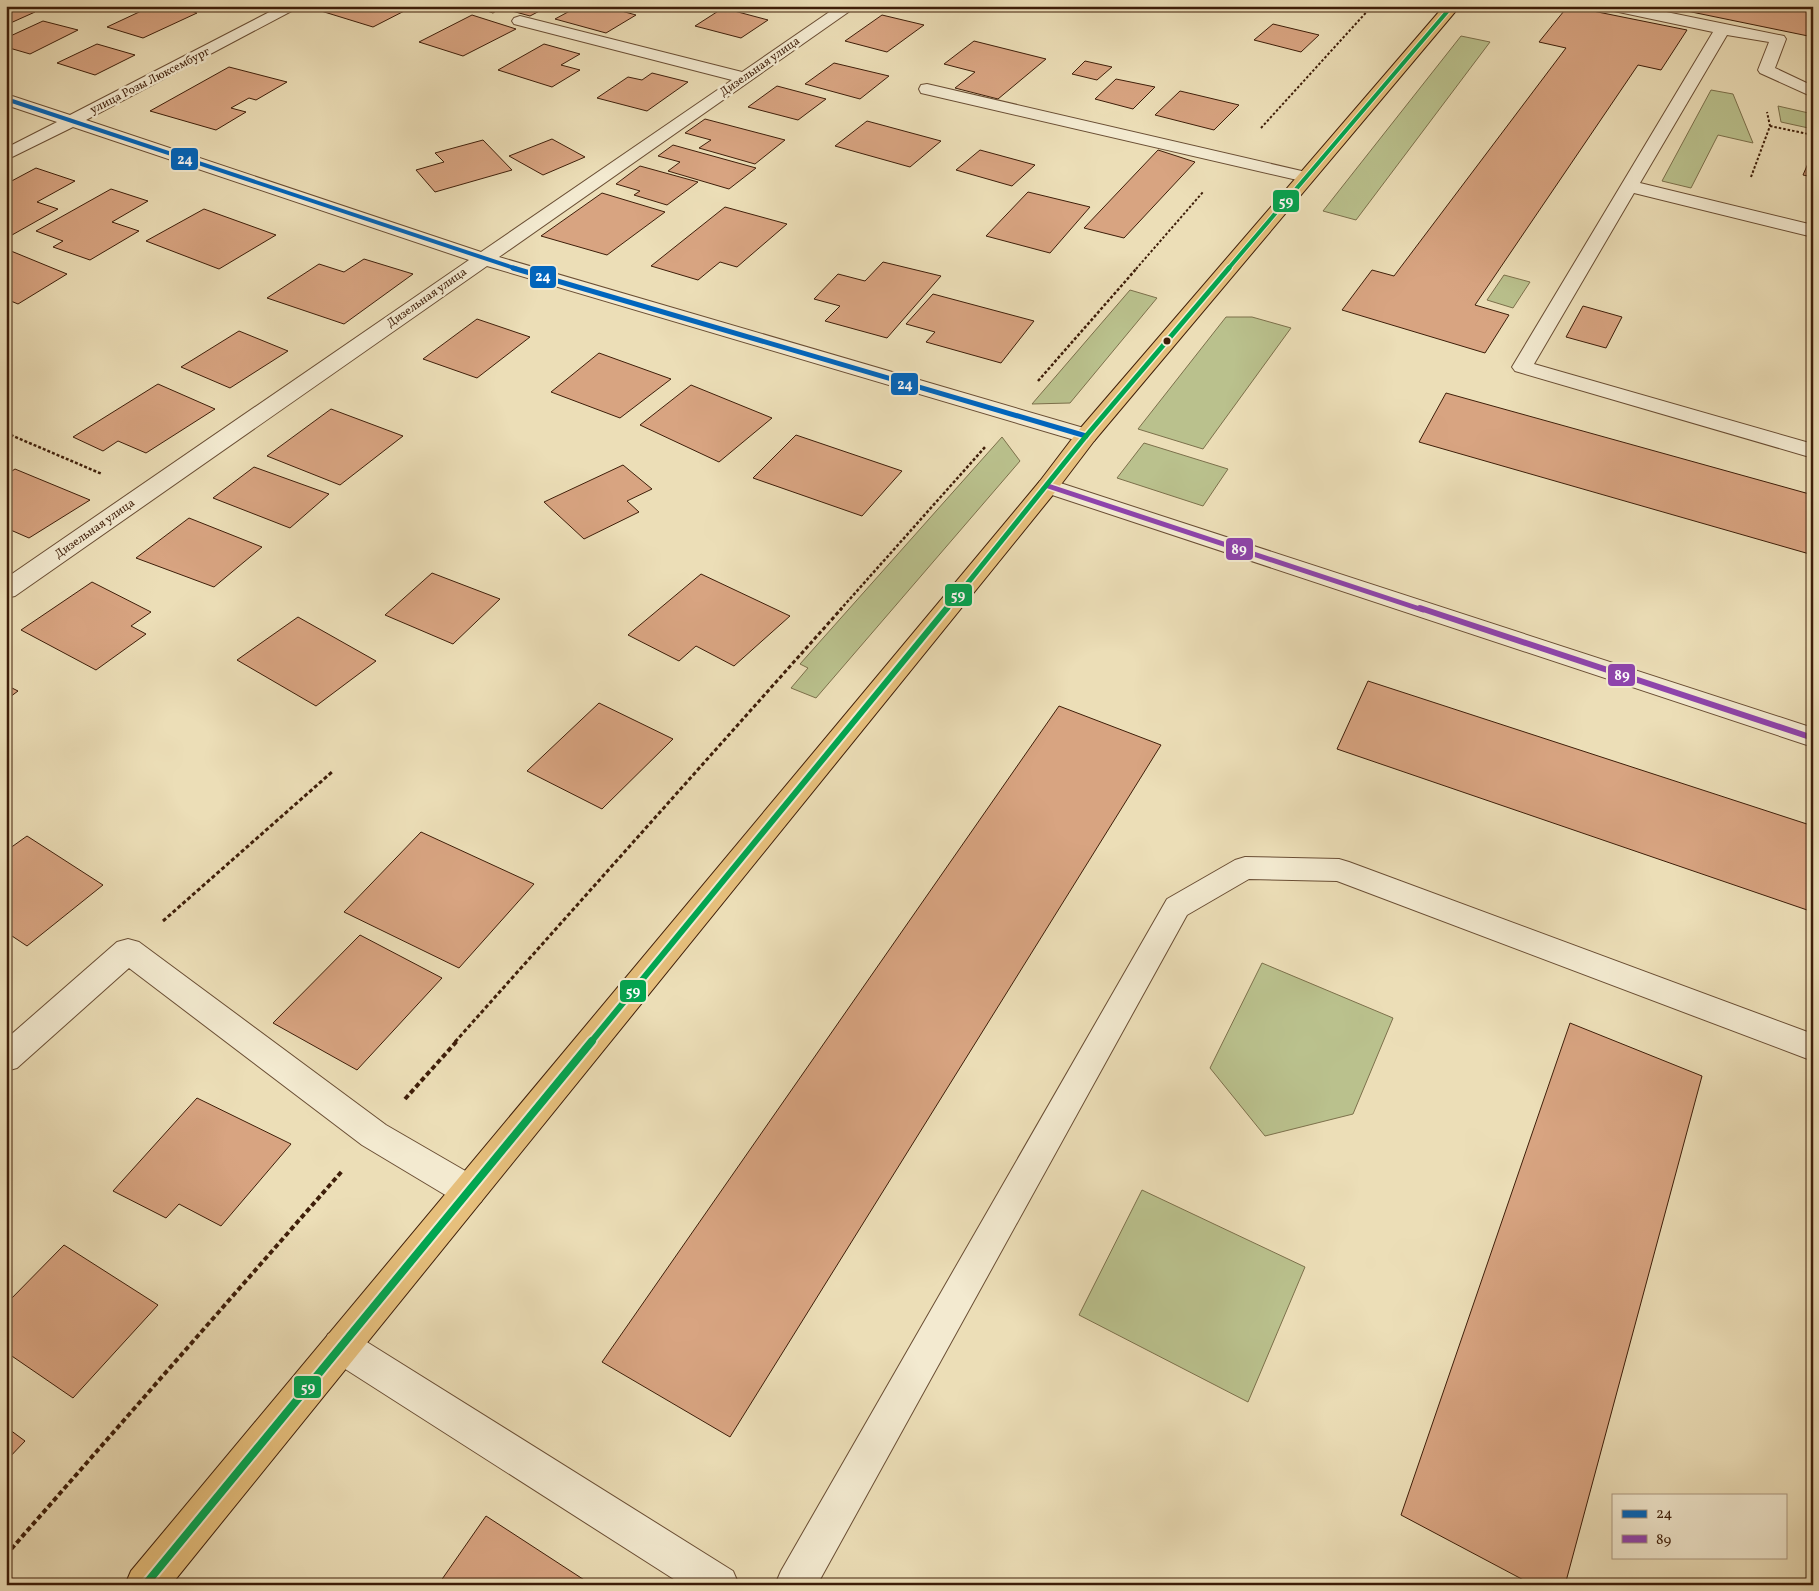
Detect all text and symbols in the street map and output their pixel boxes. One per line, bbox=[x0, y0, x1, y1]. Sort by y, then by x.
street label: Дизельная улица bbox=[717, 33, 803, 101]
street label: улица Розы Люксембург bbox=[87, 43, 213, 118]
line badge: 24 bbox=[170, 147, 199, 171]
text: 24 bbox=[177, 151, 193, 170]
line badge: 59 bbox=[1272, 189, 1300, 213]
text: 59 bbox=[1279, 193, 1293, 212]
street label: Дизельная улица bbox=[384, 264, 470, 332]
line badge: 24 bbox=[529, 265, 557, 289]
text: 24 bbox=[535, 268, 551, 287]
unlabelled marker bbox=[1162, 336, 1172, 346]
line badge: 24 bbox=[890, 372, 919, 396]
text: 24 bbox=[897, 376, 913, 395]
street label: Дизельная улица bbox=[52, 495, 138, 563]
line badge: 89 bbox=[1225, 537, 1254, 561]
text: 89 bbox=[1231, 541, 1247, 560]
line badge: 59 bbox=[944, 583, 973, 607]
text: 59 bbox=[951, 587, 965, 606]
line badge: 89 bbox=[1607, 663, 1636, 687]
text: 89 bbox=[1614, 667, 1630, 686]
line badge: 59 bbox=[619, 979, 647, 1003]
text: 59 bbox=[626, 983, 640, 1002]
line badge: 59 bbox=[293, 1375, 322, 1399]
text: 59 bbox=[301, 1379, 315, 1398]
legend bbox=[1612, 1494, 1786, 1558]
text: 24 bbox=[1656, 1504, 1673, 1525]
text: 89 bbox=[1656, 1530, 1672, 1551]

